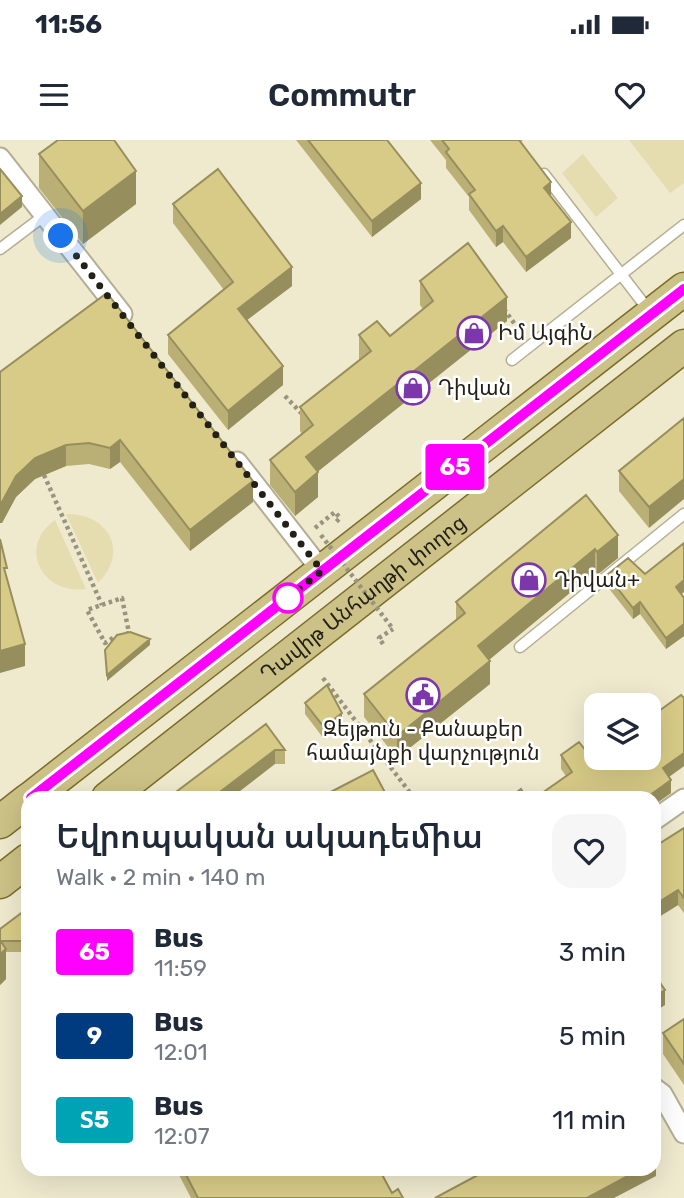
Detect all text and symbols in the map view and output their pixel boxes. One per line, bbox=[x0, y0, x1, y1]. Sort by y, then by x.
text: 11:56 bbox=[35, 9, 102, 40]
icon: menu bbox=[35, 76, 73, 114]
text: Commutr bbox=[268, 76, 416, 114]
icon: heart bbox=[611, 76, 649, 114]
your location bbox=[43, 218, 78, 253]
shop icon: Իմ ԱյգիՆ bbox=[455, 314, 493, 352]
place label: Իմ ԱյգիՆ bbox=[498, 320, 593, 345]
shop icon: Դիվան bbox=[394, 369, 432, 407]
place label: Դիվան bbox=[438, 375, 511, 400]
line badge: 65 bbox=[424, 444, 486, 490]
text: 65 bbox=[439, 453, 471, 481]
street label: Դավիթ Անհաղթի փողոց bbox=[255, 509, 470, 686]
shop icon: Դիվան+ bbox=[510, 561, 548, 599]
place label: Դիվան+ bbox=[554, 567, 640, 592]
unlabelled marker bbox=[273, 583, 303, 613]
public building icon: Զեյթուն - Քանաքեր համայնքի վարչություն bbox=[404, 676, 442, 714]
map controls bbox=[584, 693, 661, 770]
button: layers bbox=[584, 693, 661, 770]
place label: Զեյթուն - Քանաքեր համայնքի վարչություն bbox=[306, 716, 540, 765]
button: heart bbox=[552, 814, 626, 888]
text: Եվրոպական ակադեմիա bbox=[56, 817, 483, 856]
text: Walk · 2 min · 140 m bbox=[56, 863, 265, 891]
text: Bus bbox=[154, 923, 203, 954]
text: 3 min bbox=[559, 937, 626, 968]
text: 65 bbox=[79, 938, 110, 966]
text: 11:59 bbox=[154, 954, 207, 982]
text: Bus bbox=[154, 1007, 203, 1038]
text: 5 min bbox=[559, 1021, 626, 1052]
text: 9 bbox=[87, 1022, 102, 1050]
text: 12:01 bbox=[154, 1038, 208, 1066]
text: Bus bbox=[154, 1091, 203, 1122]
text: 11 min bbox=[552, 1105, 626, 1136]
text: Տ5 bbox=[80, 1106, 109, 1134]
text: 12:07 bbox=[154, 1122, 210, 1150]

